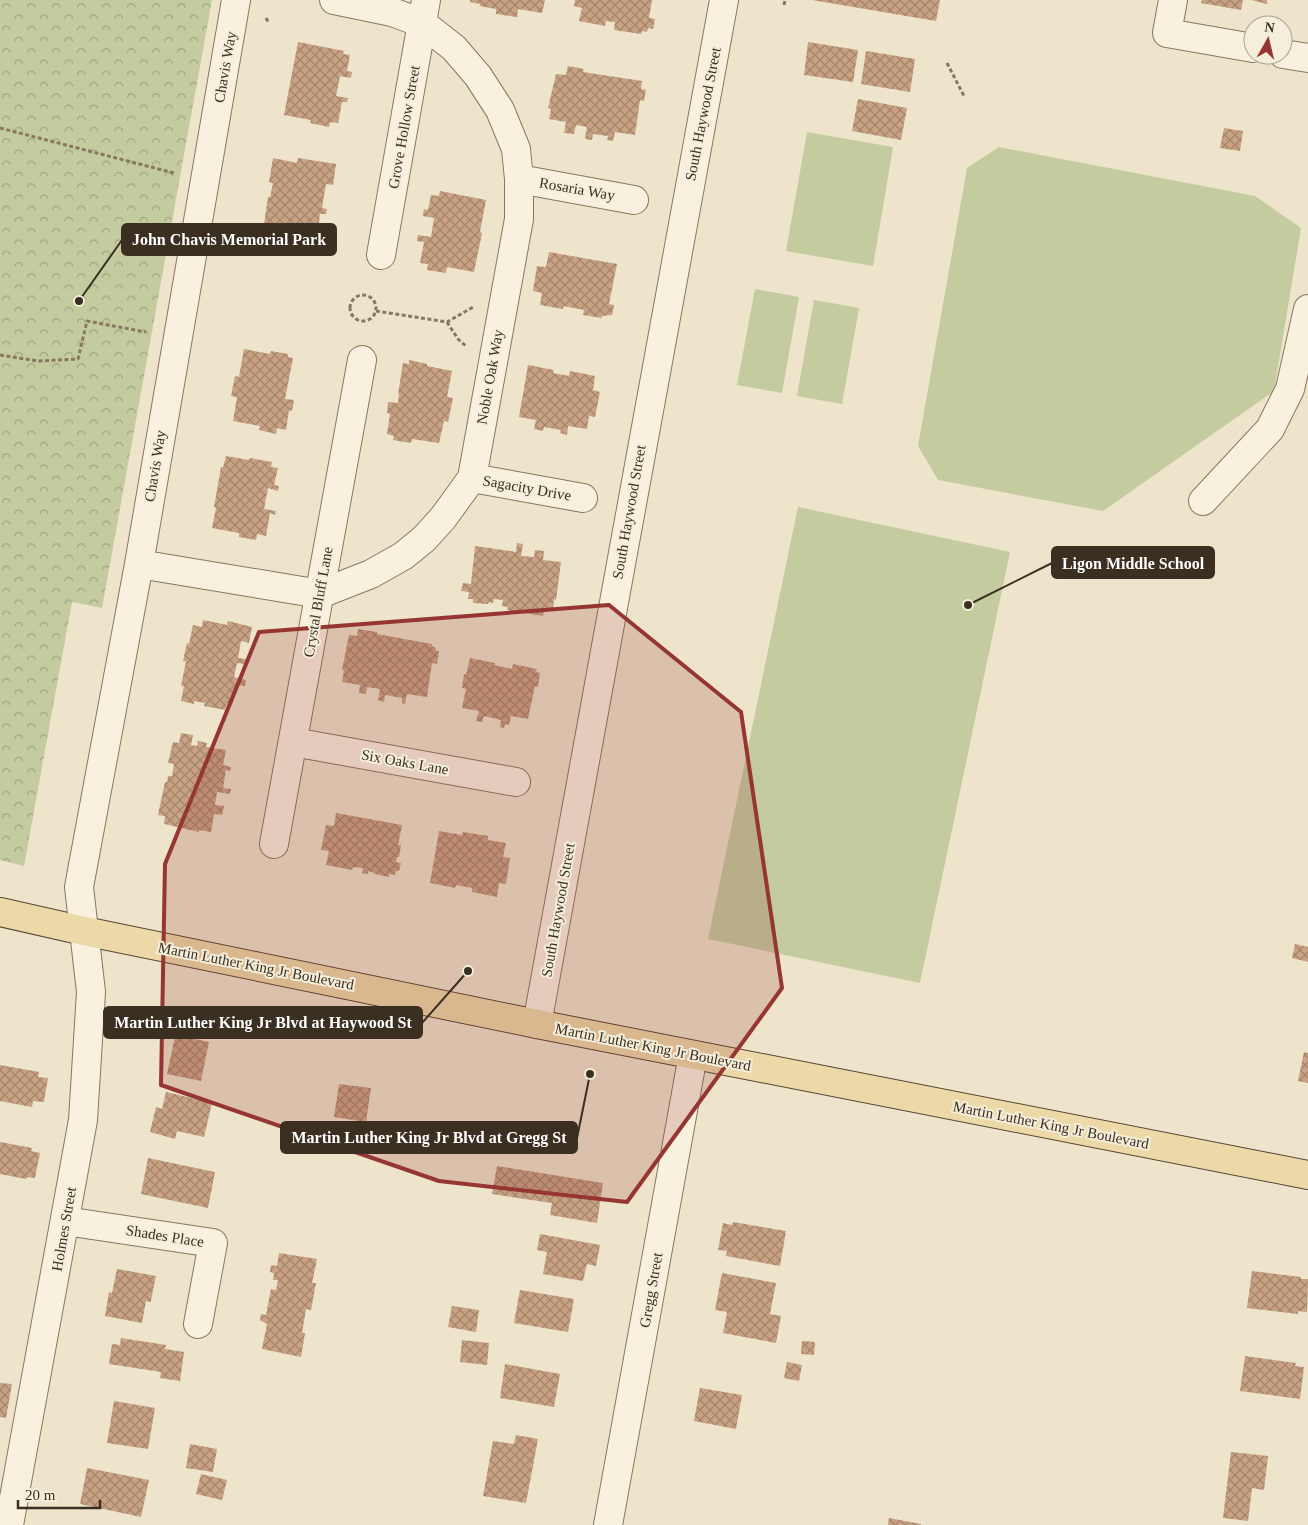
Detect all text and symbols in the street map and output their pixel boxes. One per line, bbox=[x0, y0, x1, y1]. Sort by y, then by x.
north arrow bbox=[1243, 15, 1293, 65]
text: N bbox=[1264, 19, 1276, 36]
street label: Chavis Way bbox=[211, 30, 239, 104]
street label: South Haywood Street bbox=[682, 45, 724, 182]
street label: Grove Hollow Street bbox=[385, 63, 423, 190]
street label: Rosaria Way bbox=[538, 174, 617, 204]
callout: John Chavis Memorial Park bbox=[122, 224, 336, 255]
text: John Chavis Memorial Park bbox=[132, 231, 326, 248]
street label: Noble Oak Way bbox=[474, 328, 506, 426]
street label: Chavis Way bbox=[141, 429, 169, 503]
street label: South Haywood Street bbox=[609, 443, 649, 580]
street label: Sagacity Drive bbox=[482, 472, 573, 504]
street label: Crystal Bluff Lane bbox=[300, 545, 336, 659]
callout: Ligon Middle School bbox=[1052, 547, 1214, 578]
text: Ligon Middle School bbox=[1062, 555, 1205, 573]
street label: Six Oaks Lane bbox=[360, 746, 450, 778]
street label: South Haywood Street bbox=[538, 841, 578, 978]
street label: Martin Luther King Jr Boulevard bbox=[157, 939, 356, 993]
callout: Martin Luther King Jr Blvd at Haywood St bbox=[104, 1007, 422, 1038]
text: Martin Luther King Jr Blvd at Haywood St bbox=[114, 1014, 413, 1032]
street label: Martin Luther King Jr Boulevard bbox=[554, 1020, 753, 1074]
street label: Martin Luther King Jr Boulevard bbox=[952, 1098, 1151, 1152]
callout: Martin Luther King Jr Blvd at Gregg St bbox=[281, 1122, 577, 1153]
text: Martin Luther King Jr Blvd at Gregg St bbox=[291, 1129, 567, 1147]
street label: Holmes Street bbox=[49, 1185, 79, 1272]
street label: Shades Place bbox=[125, 1222, 205, 1250]
street label: Gregg Street bbox=[637, 1250, 666, 1329]
scale bar bbox=[18, 1478, 100, 1510]
text: 20 m bbox=[25, 1487, 56, 1503]

